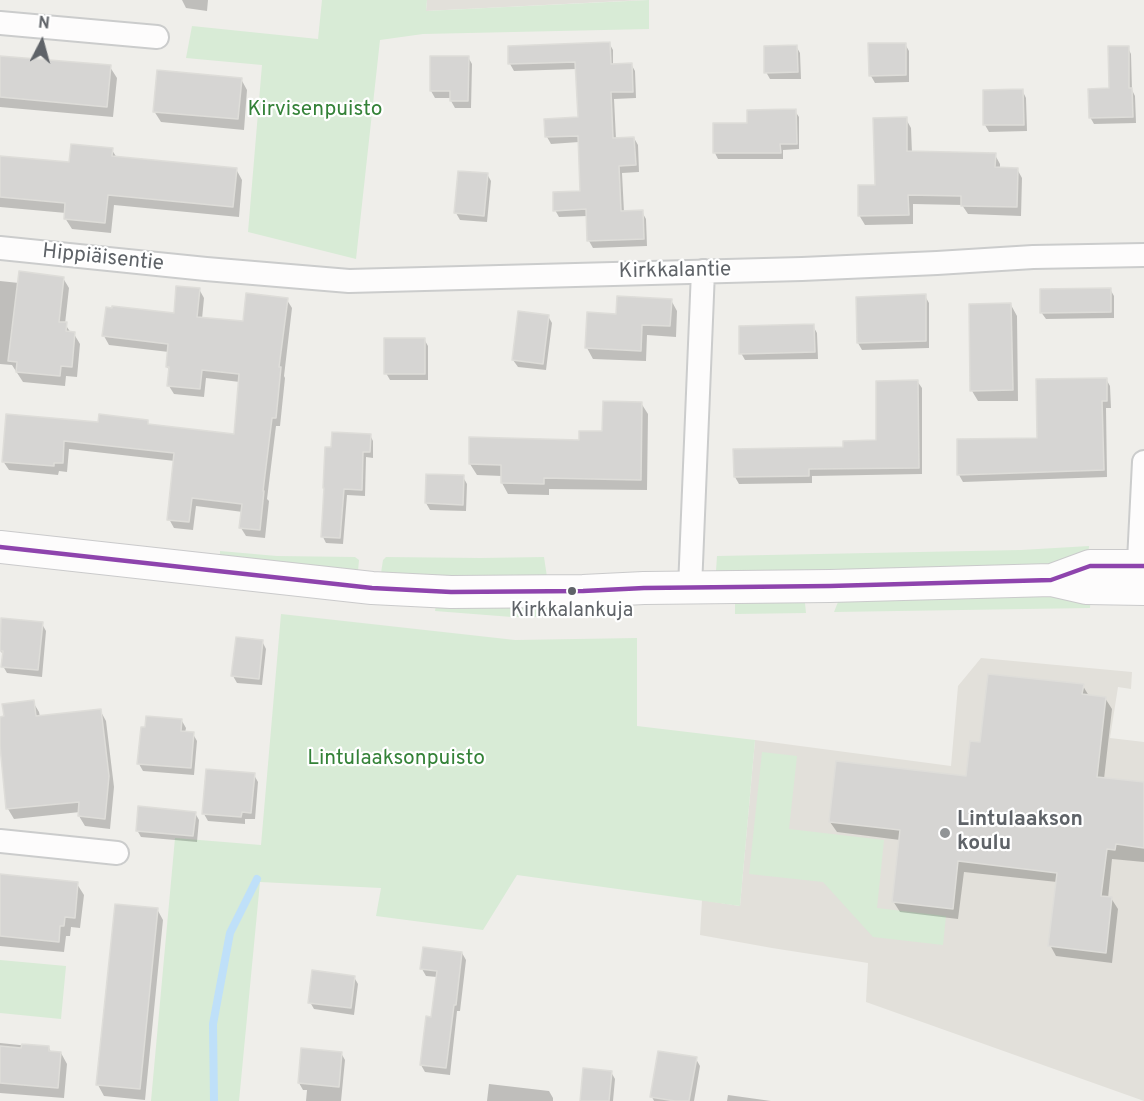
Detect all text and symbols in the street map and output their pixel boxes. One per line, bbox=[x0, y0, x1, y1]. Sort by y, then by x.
north arrow bbox=[12, 12, 72, 72]
text: N bbox=[37, 14, 51, 35]
park label: Kirvisenpuisto bbox=[248, 98, 382, 124]
street label: Hippiäisentie bbox=[41, 240, 165, 278]
street label: Kirkkalantie bbox=[619, 258, 731, 286]
marker: Kirkkalankuja bbox=[566, 585, 578, 597]
place label: Kirkkalankuja bbox=[511, 600, 633, 624]
park label: Lintulaaksonpuisto bbox=[307, 747, 485, 773]
place label: Lintulaakson koulu bbox=[957, 808, 1083, 858]
marker: Lintulaakson koulu bbox=[938, 826, 952, 840]

